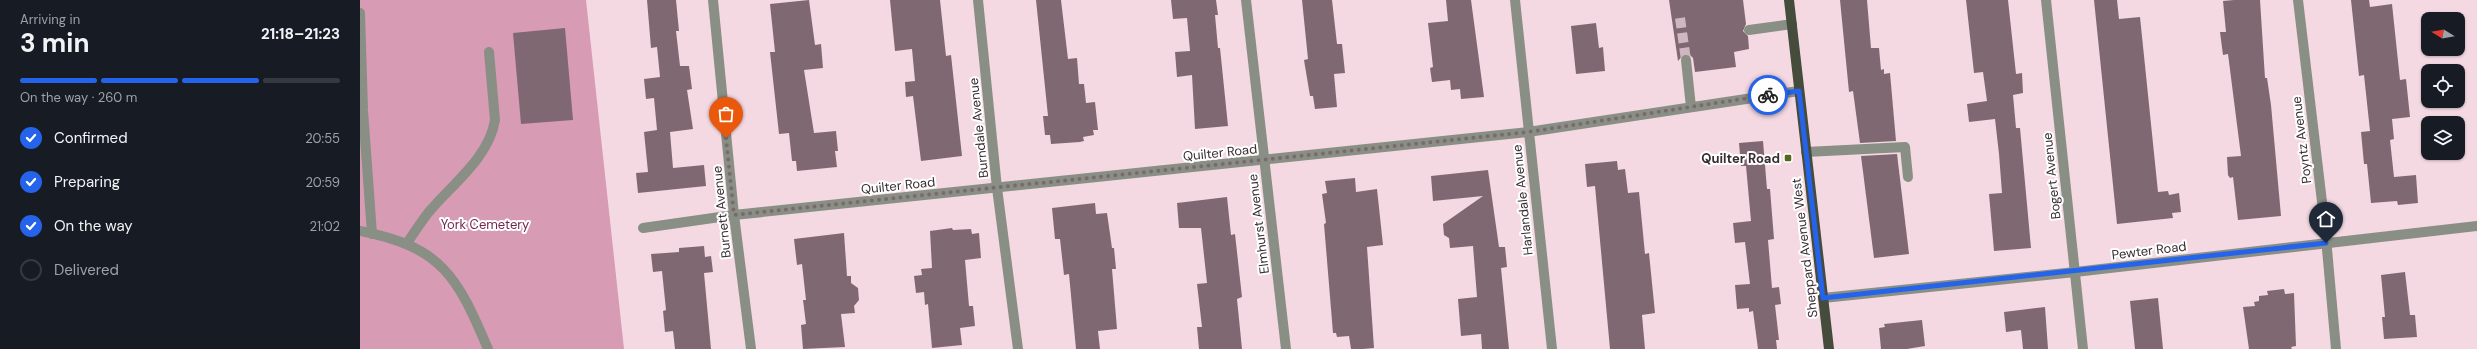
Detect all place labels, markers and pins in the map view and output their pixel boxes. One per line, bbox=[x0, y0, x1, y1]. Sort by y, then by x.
pin bbox=[709, 97, 743, 138]
place label: Quilter Road bbox=[1701, 150, 1780, 167]
marker: Quilter Road bbox=[1783, 153, 1793, 163]
pin bbox=[2309, 202, 2343, 243]

